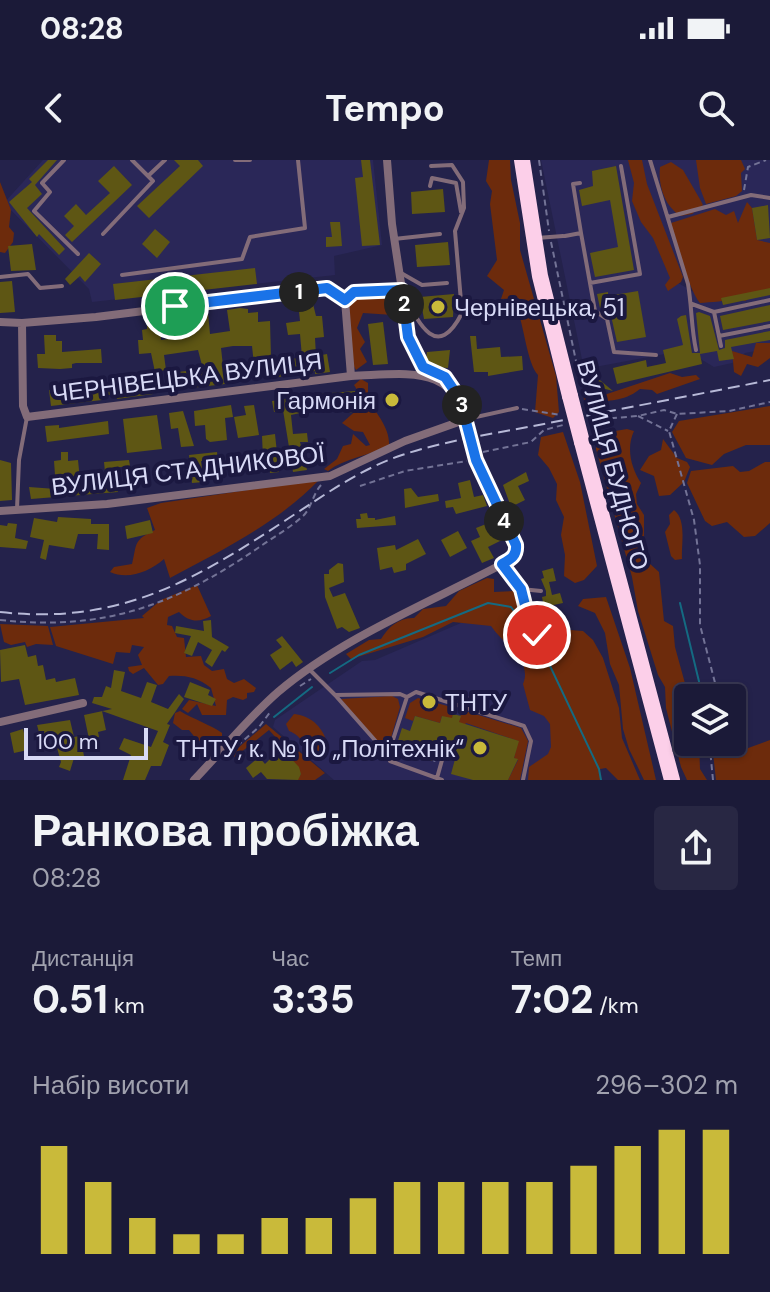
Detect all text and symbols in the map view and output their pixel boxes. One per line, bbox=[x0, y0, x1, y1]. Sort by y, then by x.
text: 08:28 bbox=[40, 9, 124, 48]
text: Tempo bbox=[325, 85, 445, 132]
icon: back bbox=[32, 86, 76, 130]
icon: search bbox=[694, 86, 738, 130]
pin bbox=[141, 272, 209, 340]
pin: 1 bbox=[279, 272, 319, 312]
text: 1 bbox=[295, 277, 303, 306]
icon: arrive bbox=[153, 284, 197, 328]
pin: 2 bbox=[384, 284, 424, 324]
text: 2 bbox=[398, 289, 410, 318]
place label: Чернівецька, 51 bbox=[454, 292, 625, 323]
marker: Чернівецька, 51 bbox=[429, 298, 447, 316]
street label: ЧЕРНІВЕЦЬКА ВУЛИЦЯ bbox=[50, 345, 324, 409]
street label: ВУЛИЦЯ БУДНОГО bbox=[570, 357, 656, 573]
place label: Гармонія bbox=[276, 385, 376, 416]
pin: 3 bbox=[442, 385, 482, 425]
text: 3 bbox=[455, 390, 469, 419]
marker: Гармонія bbox=[383, 391, 401, 409]
street label: ВУЛИЦЯ СТАДНИКОВОЇ bbox=[50, 438, 327, 502]
pin: 4 bbox=[484, 501, 524, 541]
text: 4 bbox=[497, 506, 511, 535]
pin bbox=[503, 601, 571, 669]
icon: check bbox=[515, 613, 559, 657]
map controls bbox=[674, 684, 746, 756]
button: layers bbox=[674, 684, 746, 756]
place label: ТНТУ bbox=[445, 687, 508, 718]
marker: ТНТУ bbox=[420, 693, 438, 711]
scale bar bbox=[24, 724, 148, 760]
text: 100 m bbox=[36, 727, 98, 756]
place label: ТНТУ, к. № 10 „Політехнік“ bbox=[176, 733, 464, 764]
marker: ТНТУ, к. № 10 „Політехнік“ bbox=[471, 739, 489, 757]
text: Ранкова пробіжка bbox=[32, 802, 419, 860]
button: share bbox=[654, 806, 738, 890]
text: 08:28 bbox=[32, 861, 101, 895]
text: Дистанція bbox=[32, 944, 134, 973]
text: Час bbox=[271, 944, 309, 973]
text: Темп bbox=[511, 944, 562, 973]
text: 0.51 bbox=[32, 973, 108, 1025]
text: 3:35 bbox=[271, 973, 355, 1025]
text: 7:02 bbox=[511, 973, 593, 1025]
text: km bbox=[108, 991, 145, 1020]
text: /km bbox=[593, 991, 639, 1020]
text: Набір висоти bbox=[32, 1068, 189, 1102]
text: 296–302 m bbox=[595, 1068, 738, 1102]

